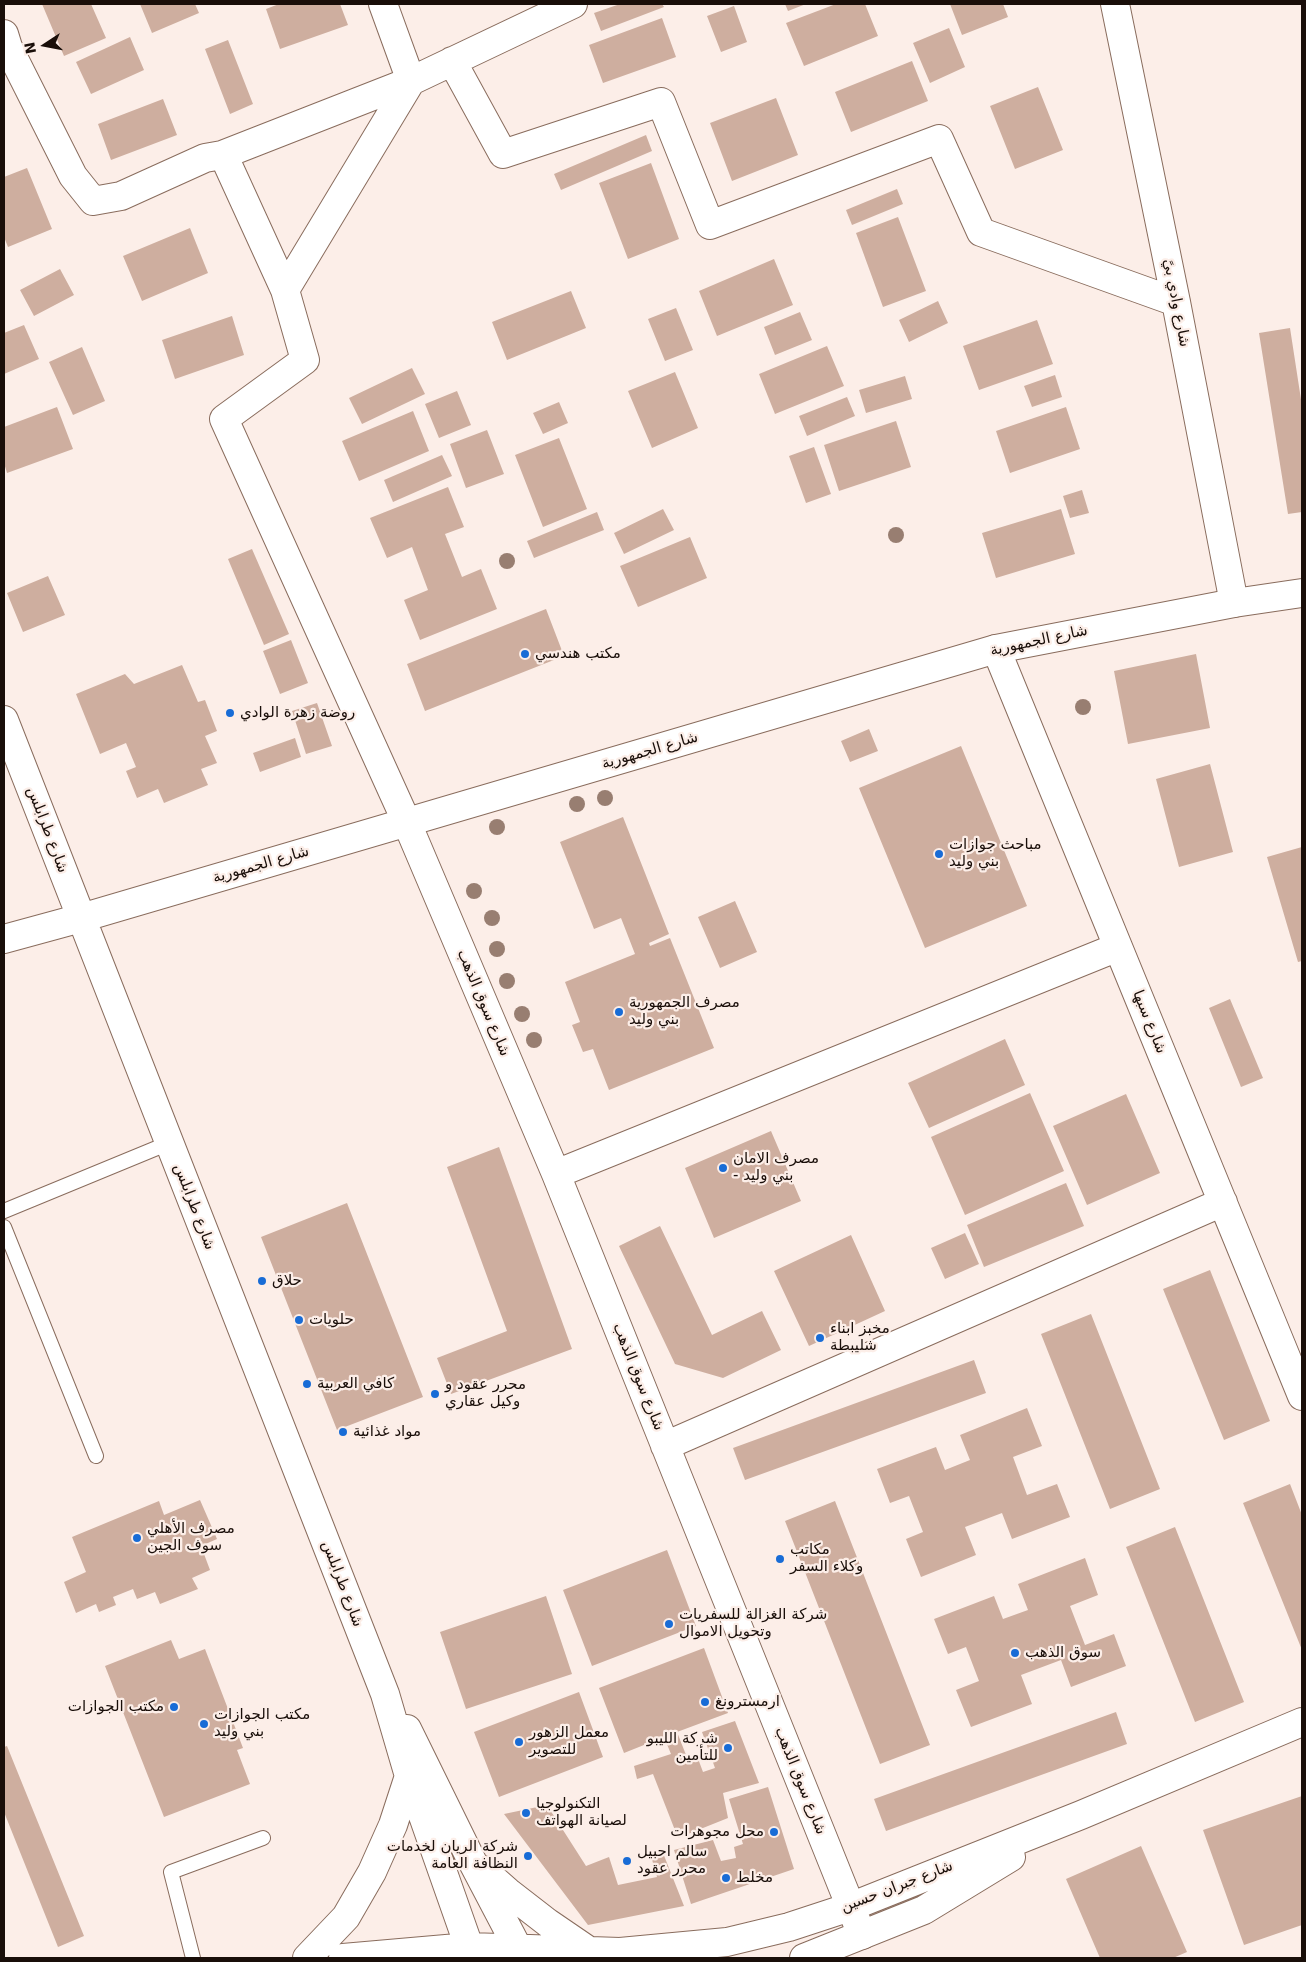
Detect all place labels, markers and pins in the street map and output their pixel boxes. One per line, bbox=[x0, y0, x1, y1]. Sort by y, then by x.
place label: مكتب هندسي bbox=[535, 645, 621, 663]
marker: مكتب هندسي bbox=[519, 648, 531, 660]
place label: روضة زهرة الوادي bbox=[240, 704, 355, 722]
marker: روضة زهرة الوادي bbox=[224, 707, 236, 719]
place label: مباحث جوازات بني وليد bbox=[949, 836, 1042, 871]
marker: مباحث جوازات بني وليد bbox=[933, 848, 945, 860]
place label: مصرف الجمهورية بني وليد bbox=[629, 994, 740, 1029]
marker: مصرف الجمهورية بني وليد bbox=[613, 1006, 625, 1018]
place label: مصرف الامان - بني وليد bbox=[733, 1150, 819, 1185]
marker: مصرف الامان - بني وليد bbox=[717, 1162, 729, 1174]
place label: حلاق bbox=[272, 1272, 302, 1290]
marker: حلاق bbox=[256, 1275, 268, 1287]
place label: حلويات bbox=[309, 1311, 354, 1329]
marker: حلويات bbox=[293, 1314, 305, 1326]
place label: مخبز ابناء شليبطة bbox=[830, 1320, 890, 1355]
marker: مخبز ابناء شليبطة bbox=[814, 1332, 826, 1344]
place label: كافي العربية bbox=[317, 1375, 394, 1393]
place label: محرر عقود و وكيل عقاري bbox=[445, 1376, 526, 1411]
marker: كافي العربية bbox=[301, 1378, 313, 1390]
marker: محرر عقود و وكيل عقاري bbox=[429, 1388, 441, 1400]
place label: مواد غذائية bbox=[353, 1423, 421, 1441]
marker: مواد غذائية bbox=[337, 1426, 349, 1438]
place label: مصرف الأهلي سوف الجين bbox=[147, 1520, 235, 1555]
marker: مصرف الأهلي سوف الجين bbox=[131, 1532, 143, 1544]
place label: مكاتب وكلاء السفر bbox=[790, 1541, 863, 1576]
marker: مكاتب وكلاء السفر bbox=[774, 1553, 786, 1565]
place label: شركة الغزالة للسفريات وتحويل الاموال bbox=[679, 1606, 827, 1641]
marker: شركة الغزالة للسفريات وتحويل الاموال bbox=[663, 1618, 675, 1630]
place label: سوق الذهب bbox=[1025, 1644, 1101, 1662]
marker: سوق الذهب bbox=[1009, 1647, 1021, 1659]
place label: ارمسترونغ bbox=[715, 1693, 780, 1711]
marker: ارمسترونغ bbox=[699, 1696, 711, 1708]
place label: مكتب الجوازات bbox=[68, 1698, 164, 1716]
marker: مكتب الجوازات bbox=[168, 1701, 180, 1713]
place label: مكتب الجوازات بني وليد bbox=[214, 1706, 310, 1741]
marker: مكتب الجوازات بني وليد bbox=[198, 1718, 210, 1730]
place label: معمل الزهور للتصوير bbox=[529, 1724, 609, 1759]
place label: شركة الليبو للتأمين bbox=[647, 1730, 718, 1765]
marker: معمل الزهور للتصوير bbox=[513, 1736, 525, 1748]
marker: شركة الليبو للتأمين bbox=[722, 1742, 734, 1754]
place label: التكنولوجيا لصيانة الهواتف bbox=[536, 1795, 627, 1830]
marker: التكنولوجيا لصيانة الهواتف bbox=[520, 1807, 532, 1819]
place label: محل مجوهرات bbox=[670, 1823, 764, 1841]
marker: محل مجوهرات bbox=[768, 1826, 780, 1838]
place label: شركة الريان لخدمات النظافة العامة bbox=[387, 1838, 518, 1873]
place label: سالم احبيل محرر عقود bbox=[637, 1843, 707, 1878]
marker: شركة الريان لخدمات النظافة العامة bbox=[522, 1850, 534, 1862]
marker: سالم احبيل محرر عقود bbox=[621, 1855, 633, 1867]
place label: مخلط bbox=[736, 1869, 773, 1887]
marker: مخلط bbox=[720, 1872, 732, 1884]

